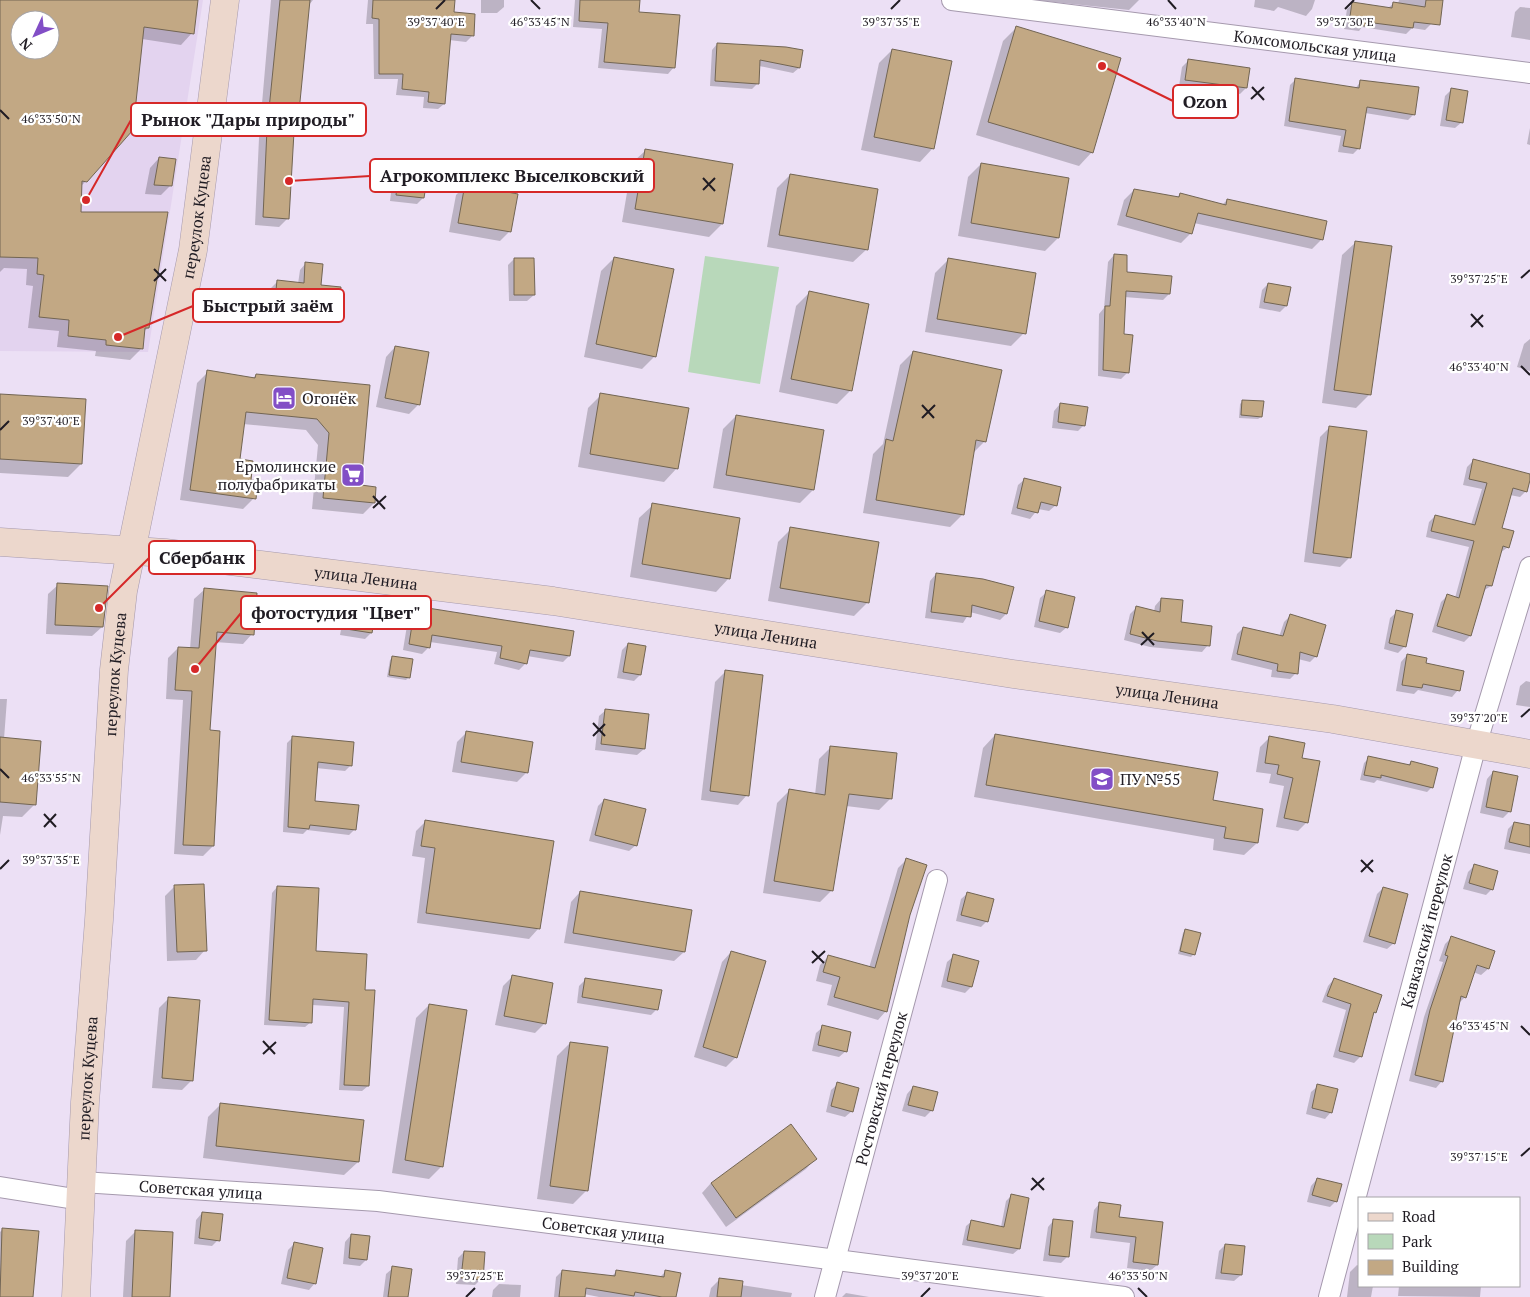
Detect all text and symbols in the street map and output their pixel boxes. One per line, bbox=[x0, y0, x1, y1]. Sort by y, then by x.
north arrow bbox=[10, 10, 60, 60]
text: 39°37'40"E bbox=[407, 14, 465, 29]
text: 46°33'45"N bbox=[510, 14, 570, 29]
text: 39°37'35"E bbox=[862, 14, 920, 29]
text: 46°33'40"N bbox=[1146, 14, 1206, 29]
text: 39°37'30"E bbox=[1316, 14, 1374, 29]
street label: Комсомольская улица bbox=[1232, 25, 1398, 67]
text: N bbox=[15, 34, 36, 55]
callout: Ozon bbox=[1173, 85, 1238, 118]
text: Ozon bbox=[1183, 89, 1228, 113]
callout: Рынок "Дары природы" bbox=[131, 103, 366, 136]
text: Рынок "Дары природы" bbox=[141, 107, 355, 131]
text: 46°33'50"N bbox=[21, 111, 81, 126]
street label: переулок Куцева bbox=[176, 154, 216, 281]
callout: Агрокомплекс Выселковский bbox=[370, 159, 654, 192]
text: Агрокомплекс Выселковский bbox=[380, 163, 644, 187]
text: 39°37'25"E bbox=[1450, 271, 1508, 286]
callout: Быстрый заём bbox=[193, 289, 344, 322]
text: Быстрый заём bbox=[203, 293, 334, 317]
text: 46°33'40"N bbox=[1449, 359, 1509, 374]
hotel icon: Огонёк bbox=[271, 385, 297, 411]
place label: Огонёк bbox=[302, 387, 356, 409]
text: 39°37'40"E bbox=[22, 413, 80, 428]
place label: Ермолинские полуфабрикаты bbox=[217, 455, 336, 495]
supermarket icon: Ермолинские полуфабрикаты bbox=[340, 462, 366, 488]
callout: Сбербанк bbox=[149, 541, 255, 574]
text: Сбербанк bbox=[159, 545, 245, 569]
street label: улица Ленина bbox=[312, 560, 419, 595]
callout: фотостудия "Цвет" bbox=[241, 596, 431, 629]
text: фотостудия "Цвет" bbox=[251, 600, 421, 624]
street label: переулок Куцева bbox=[99, 611, 131, 737]
street label: улица Ленина bbox=[712, 616, 819, 654]
street label: улица Ленина bbox=[1113, 677, 1220, 714]
text: 39°37'20"E bbox=[1450, 710, 1508, 725]
school or university icon: ПУ №55 bbox=[1089, 766, 1115, 792]
place label: ПУ №55 bbox=[1120, 768, 1181, 790]
text: 46°33'55"N bbox=[21, 770, 81, 785]
street label: Кавказский переулок bbox=[1395, 851, 1458, 1011]
text: 39°37'35"E bbox=[22, 852, 80, 867]
street label: Ростовский переулок bbox=[850, 1009, 912, 1168]
street label: переулок Куцева bbox=[72, 1015, 103, 1141]
text: 46°33'45"N bbox=[1449, 1018, 1509, 1033]
text: 39°37'15"E bbox=[1450, 1149, 1508, 1164]
street label: Советская улица bbox=[138, 1175, 263, 1205]
legend bbox=[1358, 1197, 1520, 1287]
text: Road bbox=[1402, 1206, 1435, 1226]
street label: Советская улица bbox=[541, 1211, 666, 1249]
text: Park bbox=[1402, 1231, 1432, 1251]
text: Building bbox=[1402, 1256, 1460, 1276]
text: 39°37'25"E bbox=[446, 1268, 504, 1283]
text: 39°37'20"E bbox=[901, 1268, 959, 1283]
text: 46°33'50"N bbox=[1108, 1268, 1168, 1283]

